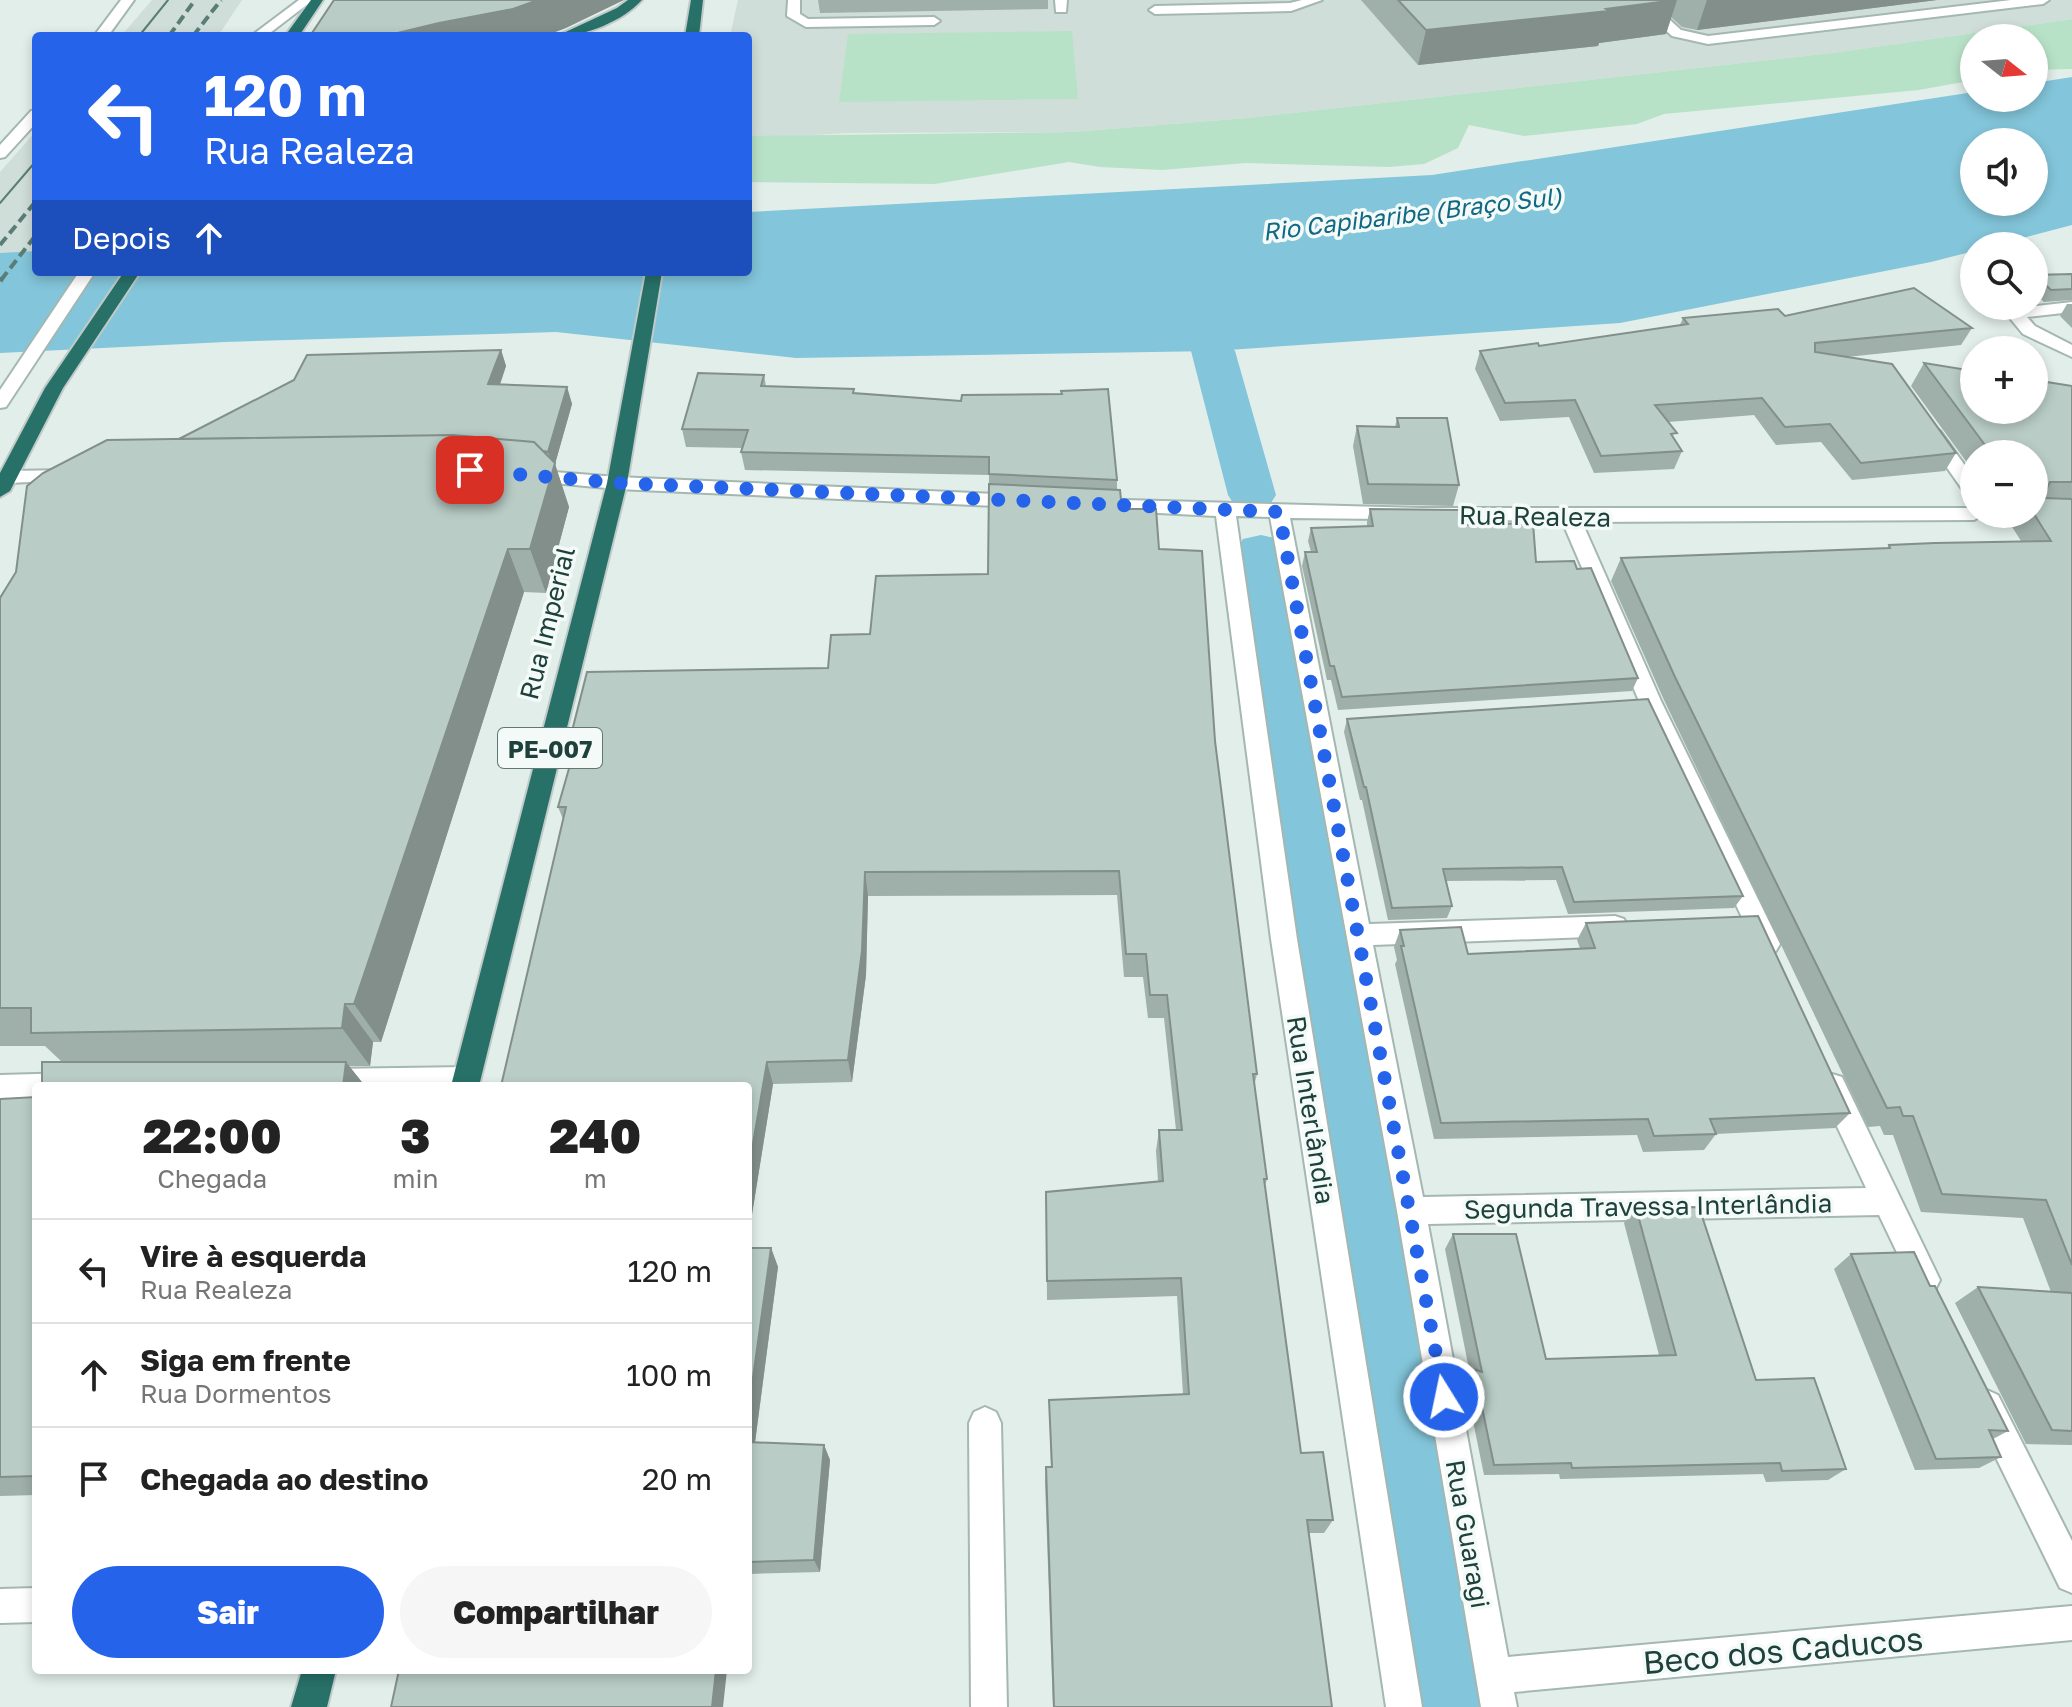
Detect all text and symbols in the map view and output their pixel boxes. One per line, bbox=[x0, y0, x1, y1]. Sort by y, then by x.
north arrow bbox=[1960, 24, 2048, 112]
map controls bbox=[1960, 24, 2048, 528]
text: 120 m bbox=[204, 61, 366, 128]
icon: left bbox=[72, 64, 176, 168]
button: sound bbox=[1960, 128, 2048, 216]
text: Rua Realeza bbox=[204, 129, 415, 172]
water label: Rio Capibaribe (Braço Sul) bbox=[1261, 180, 1564, 247]
icon: ahead bbox=[187, 216, 231, 260]
text: Depois bbox=[72, 220, 171, 256]
button: search bbox=[1960, 232, 2048, 320]
button: + bbox=[1960, 336, 2048, 424]
pin bbox=[436, 436, 504, 504]
button: − bbox=[1960, 440, 2048, 528]
icon: arrive bbox=[448, 448, 492, 492]
street label: Rua Realeza bbox=[1459, 499, 1611, 533]
street label: Rua Imperial bbox=[513, 543, 581, 703]
road number: PE-007 bbox=[498, 728, 602, 768]
street label: Rua Interlândia bbox=[1281, 1014, 1341, 1206]
text: 22:00 bbox=[143, 1106, 282, 1164]
text: 3 bbox=[400, 1106, 431, 1164]
text: 240 bbox=[549, 1106, 641, 1164]
text: Chegada bbox=[157, 1163, 267, 1194]
text: min bbox=[392, 1163, 438, 1194]
text: m bbox=[584, 1163, 607, 1194]
street label: Segunda Travessa Interlândia bbox=[1464, 1187, 1832, 1225]
text: Vire à esquerda bbox=[140, 1238, 366, 1274]
icon: left bbox=[72, 1249, 116, 1293]
text: 120 m bbox=[627, 1253, 712, 1289]
text: Rua Realeza bbox=[140, 1274, 292, 1305]
text: Siga em frente bbox=[140, 1342, 351, 1378]
icon: ahead bbox=[72, 1353, 116, 1397]
position arrow bbox=[1402, 1355, 1486, 1439]
text: 100 m bbox=[626, 1357, 712, 1393]
text: Rua Dormentos bbox=[140, 1378, 332, 1409]
icon: arrive bbox=[72, 1457, 116, 1501]
street label: Rua Guaragi bbox=[1440, 1457, 1496, 1611]
text: Chegada ao destino bbox=[140, 1461, 428, 1497]
text: 20 m bbox=[642, 1461, 712, 1497]
button: Sair bbox=[72, 1566, 384, 1658]
button: Compartilhar bbox=[400, 1566, 712, 1658]
street label: Beco dos Caducos bbox=[1641, 1619, 1925, 1681]

